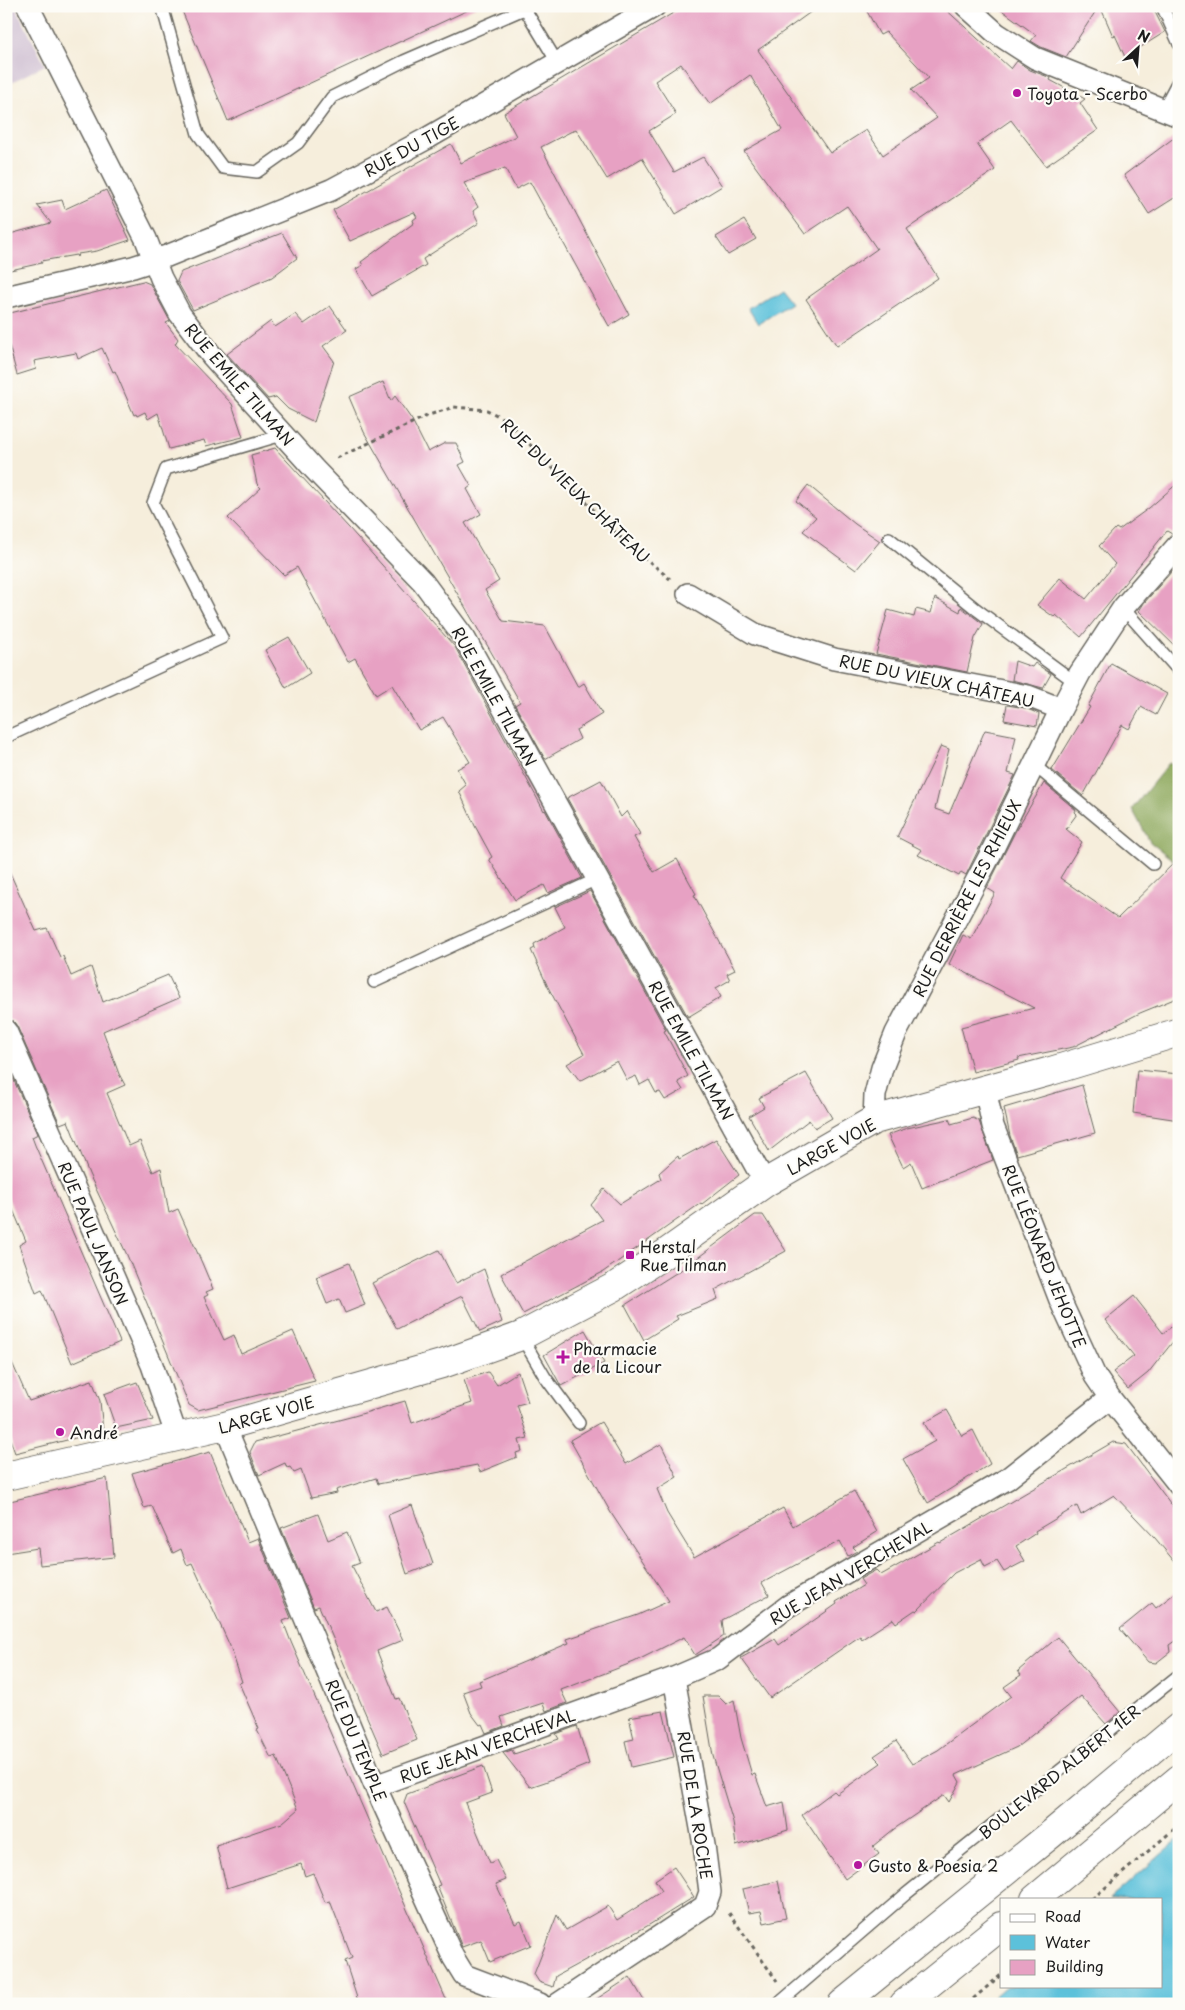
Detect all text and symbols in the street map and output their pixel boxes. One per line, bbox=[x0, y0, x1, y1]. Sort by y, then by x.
north arrow bbox=[1112, 22, 1162, 72]
text: N bbox=[1134, 24, 1154, 48]
place label: Toyota - Scerbo bbox=[1027, 81, 1148, 105]
marker: Toyota - Scerbo bbox=[1011, 87, 1023, 99]
street label: RUE DU TIGE bbox=[359, 110, 463, 182]
street label: RUE EMILE TILMAN bbox=[180, 317, 300, 451]
street label: RUE DU VIEUX CHÂTEAU bbox=[496, 412, 656, 568]
street label: RUE EMILE TILMAN bbox=[447, 622, 543, 770]
street label: RUE DU VIEUX CHÂTEAU bbox=[837, 648, 1037, 712]
street label: RUE DERRIÈRE LES RHIEUX bbox=[906, 795, 1026, 1001]
street label: RUE EMILE TILMAN bbox=[644, 976, 740, 1124]
street label: LARGE VOIE bbox=[782, 1112, 880, 1180]
street label: RUE PAUL JANSON bbox=[53, 1157, 135, 1309]
street label: RUE LÉONARD JEHOTTE bbox=[997, 1160, 1093, 1352]
place label: Herstal Rue Tilman bbox=[640, 1234, 727, 1276]
marker: Herstal Rue Tilman bbox=[624, 1249, 636, 1261]
place label: Pharmacie de la Licour bbox=[573, 1336, 662, 1378]
marker: Pharmacie de la Licour bbox=[557, 1351, 569, 1363]
street label: LARGE VOIE bbox=[215, 1389, 317, 1439]
place label: André bbox=[70, 1420, 118, 1444]
marker: André bbox=[54, 1426, 66, 1438]
street label: RUE JEAN VERCHEVAL bbox=[764, 1514, 936, 1630]
street label: RUE DU TEMPLE bbox=[320, 1675, 394, 1805]
street label: BOULEVARD ALBERT 1ER bbox=[973, 1698, 1145, 1844]
street label: RUE JEAN VERCHEVAL bbox=[396, 1702, 578, 1788]
street label: RUE DE LA ROCHE bbox=[672, 1729, 720, 1881]
place label: Gusto & Poesia 2 bbox=[868, 1853, 998, 1877]
marker: Gusto & Poesia 2 bbox=[852, 1859, 864, 1871]
legend bbox=[1000, 1898, 1162, 1988]
text: Road bbox=[1045, 1904, 1081, 1927]
text: Water bbox=[1045, 1930, 1090, 1953]
text: Building bbox=[1045, 1954, 1104, 1977]

